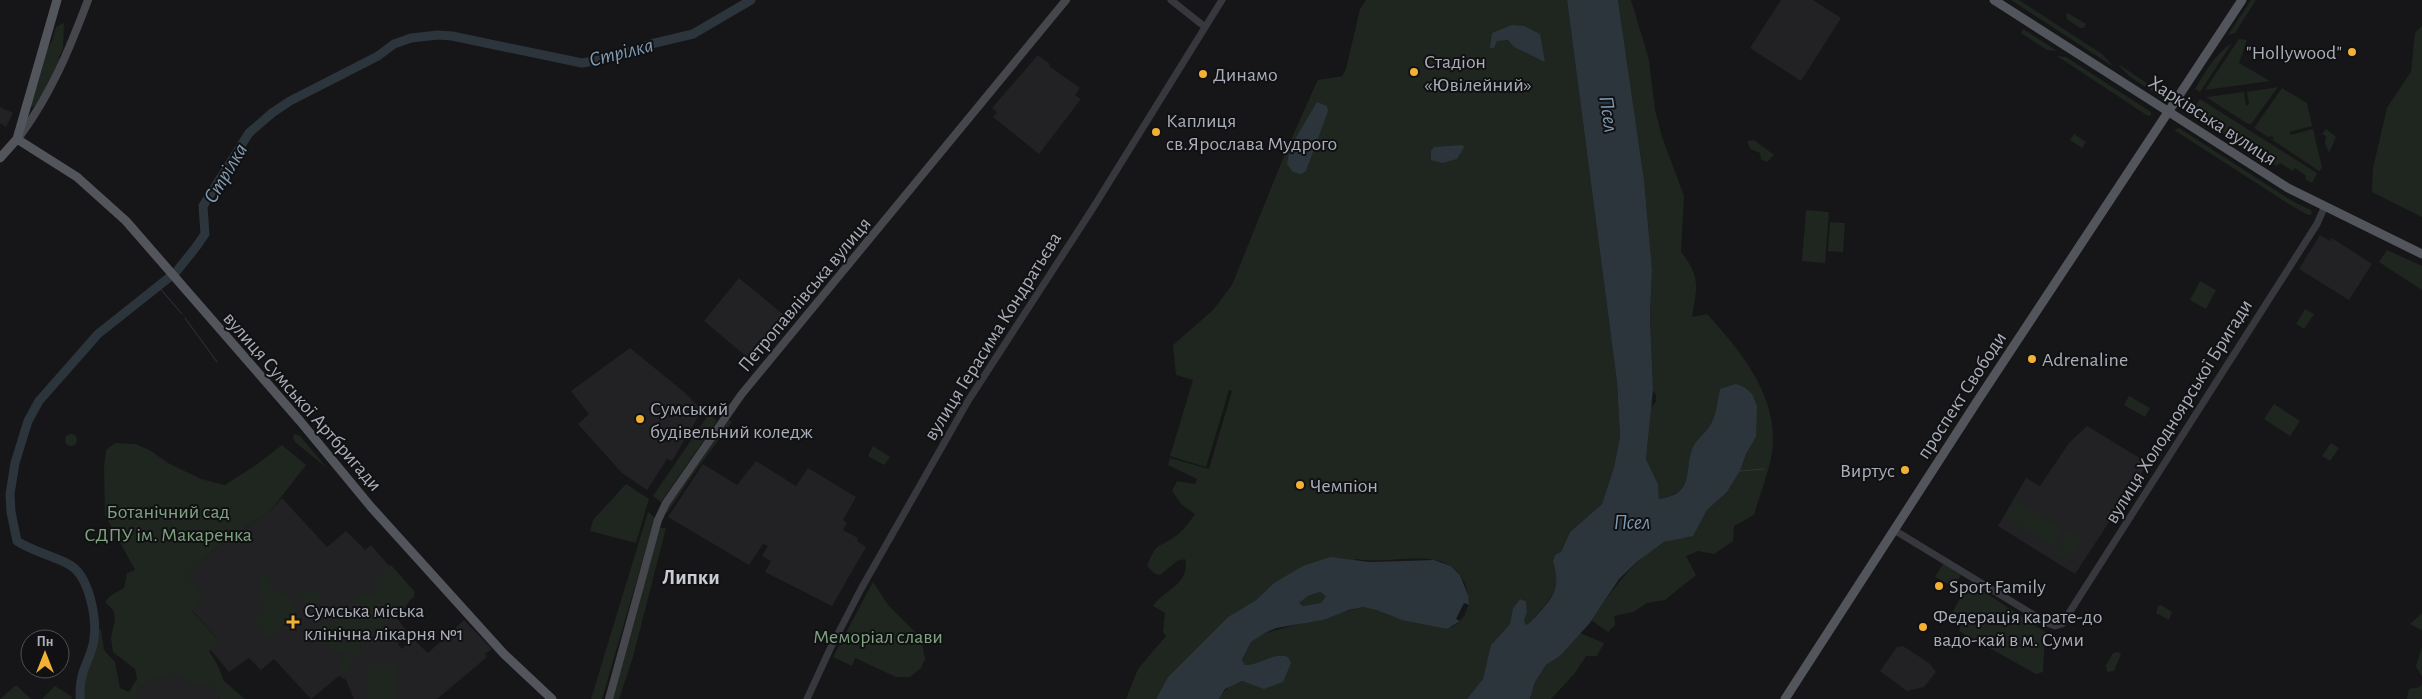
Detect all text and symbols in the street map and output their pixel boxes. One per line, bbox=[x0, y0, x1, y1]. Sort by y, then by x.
water label: Стрілка bbox=[587, 34, 656, 72]
place label: "Hollywood" bbox=[2246, 43, 2342, 63]
marker: "Hollywood" bbox=[2346, 46, 2358, 58]
place label: Стадіон «Ювілейний» bbox=[1424, 52, 1532, 95]
place label: Динамо bbox=[1213, 65, 1278, 85]
marker: Стадіон «Ювілейний» bbox=[1408, 66, 1420, 78]
marker: Динамо bbox=[1197, 68, 1209, 80]
street label: Харківська вулиця bbox=[2145, 72, 2280, 170]
water label: Псел bbox=[1595, 94, 1622, 134]
place label: Каплиця св.Ярослава Мудрого bbox=[1166, 111, 1337, 154]
marker: Каплиця св.Ярослава Мудрого bbox=[1150, 126, 1162, 138]
water label: Стрілка bbox=[200, 140, 252, 207]
street label: Петропавлівська вулиця bbox=[734, 214, 875, 376]
street label: вулиця Герасима Кондратьєва bbox=[920, 229, 1065, 444]
street label: вулиця Холодноярської Бригади bbox=[2101, 296, 2256, 527]
street label: вулиця Сумської Артбригади bbox=[219, 308, 385, 495]
street label: проспект Свободи bbox=[1913, 328, 2010, 463]
place label: Adrenaline bbox=[2042, 350, 2128, 370]
marker: Adrenaline bbox=[2026, 353, 2038, 365]
place label: Сумський будівельний коледж bbox=[650, 399, 813, 442]
marker: Сумський будівельний коледж bbox=[634, 413, 646, 425]
place label: Виртус bbox=[1840, 461, 1895, 481]
marker: Виртус bbox=[1899, 464, 1911, 476]
place label: Чемпіон bbox=[1310, 476, 1378, 496]
marker: Чемпіон bbox=[1294, 479, 1306, 491]
park label: Ботанічний сад СДПУ ім. Макаренка bbox=[84, 502, 252, 545]
water label: Псел bbox=[1614, 512, 1650, 533]
district label: Липки bbox=[662, 567, 720, 588]
place label: Sport Family bbox=[1949, 577, 2046, 597]
marker: Sport Family bbox=[1933, 580, 1945, 592]
place label: Сумська міська клінічна лікарня №1 bbox=[304, 601, 464, 644]
place label: Федерація карате-до вадо-кай в м. Суми bbox=[1933, 607, 2102, 650]
marker: Сумська міська клінічна лікарня №1 bbox=[286, 615, 300, 629]
marker: Федерація карате-до вадо-кай в м. Суми bbox=[1917, 621, 1929, 633]
park label: Меморіал слави bbox=[813, 627, 943, 647]
north arrow bbox=[20, 629, 70, 679]
text: Пн bbox=[36, 635, 54, 649]

